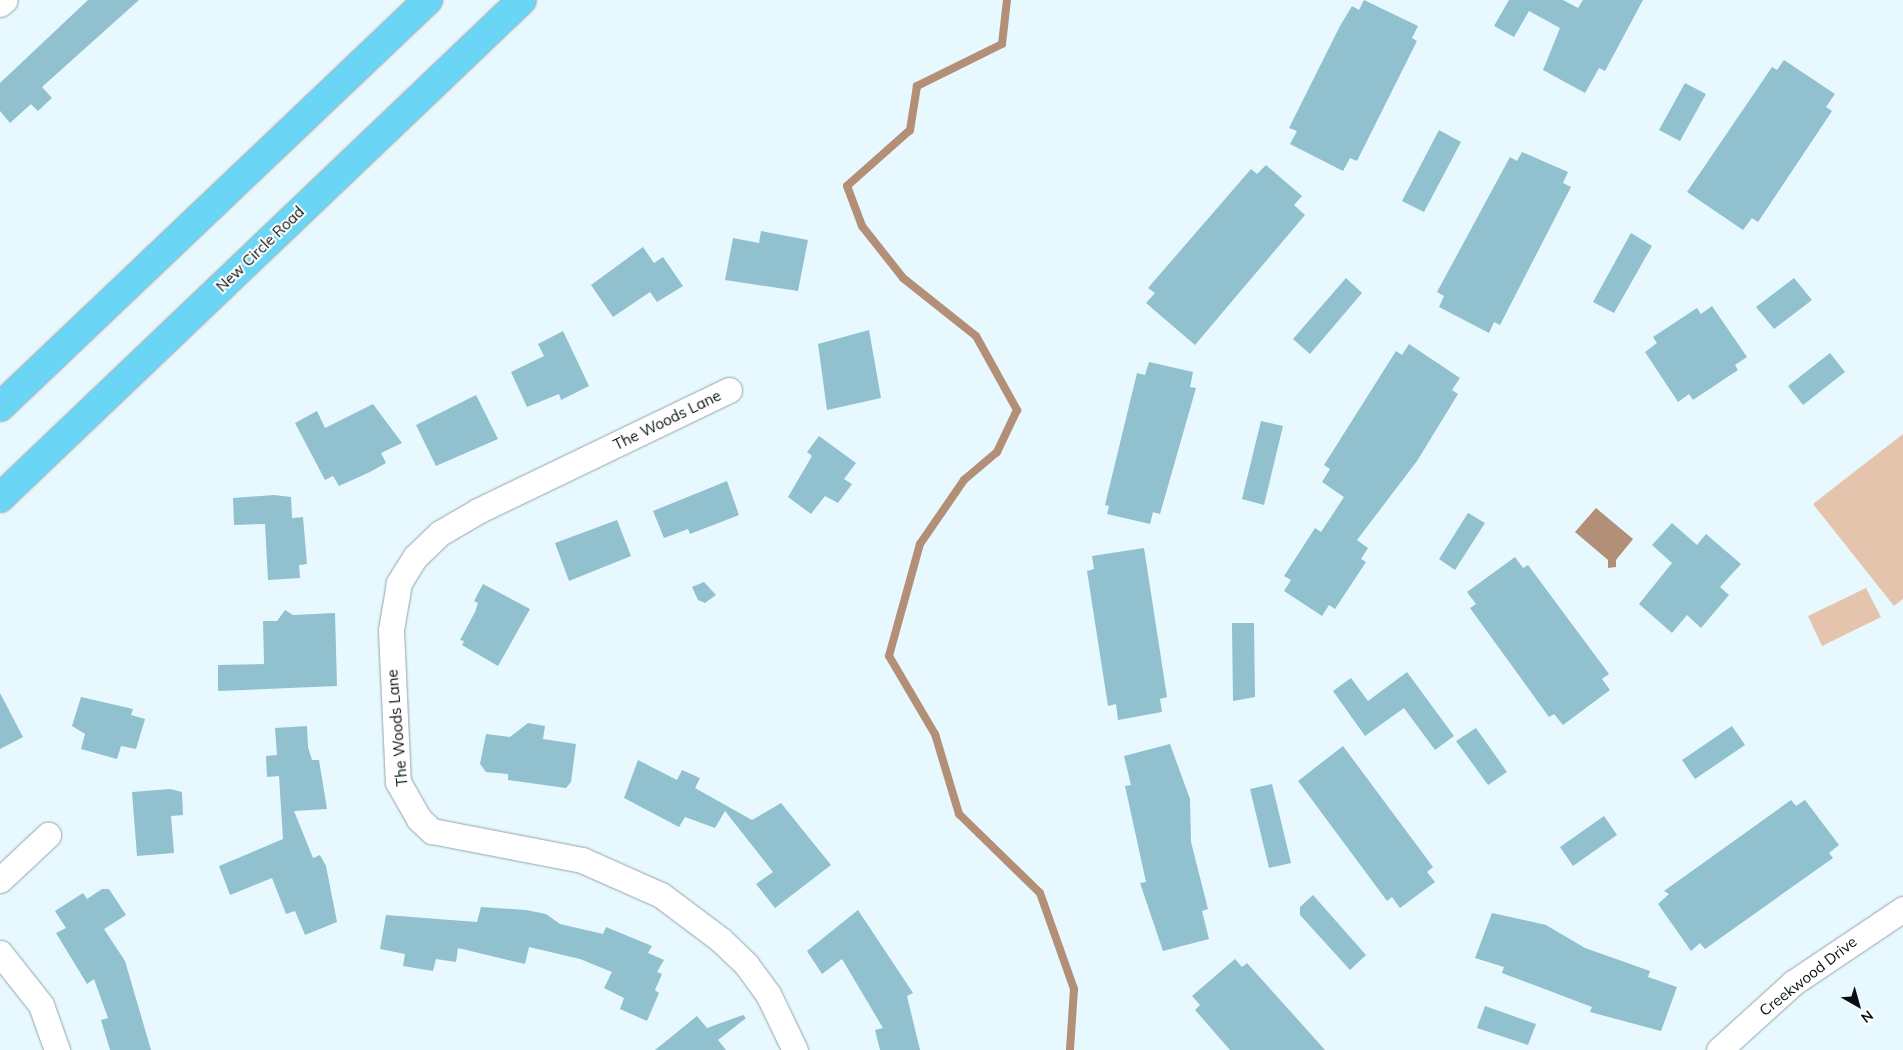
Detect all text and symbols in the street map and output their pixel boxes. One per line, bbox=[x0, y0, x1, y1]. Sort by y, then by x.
street label: New Circle Road bbox=[212, 202, 308, 296]
street label: The Woods Lane bbox=[610, 386, 724, 454]
street label: The Woods Lane bbox=[383, 669, 411, 787]
street label: Creekwood Drive bbox=[1756, 932, 1860, 1020]
north arrow bbox=[1833, 980, 1883, 1030]
text: N bbox=[1858, 1006, 1877, 1027]

